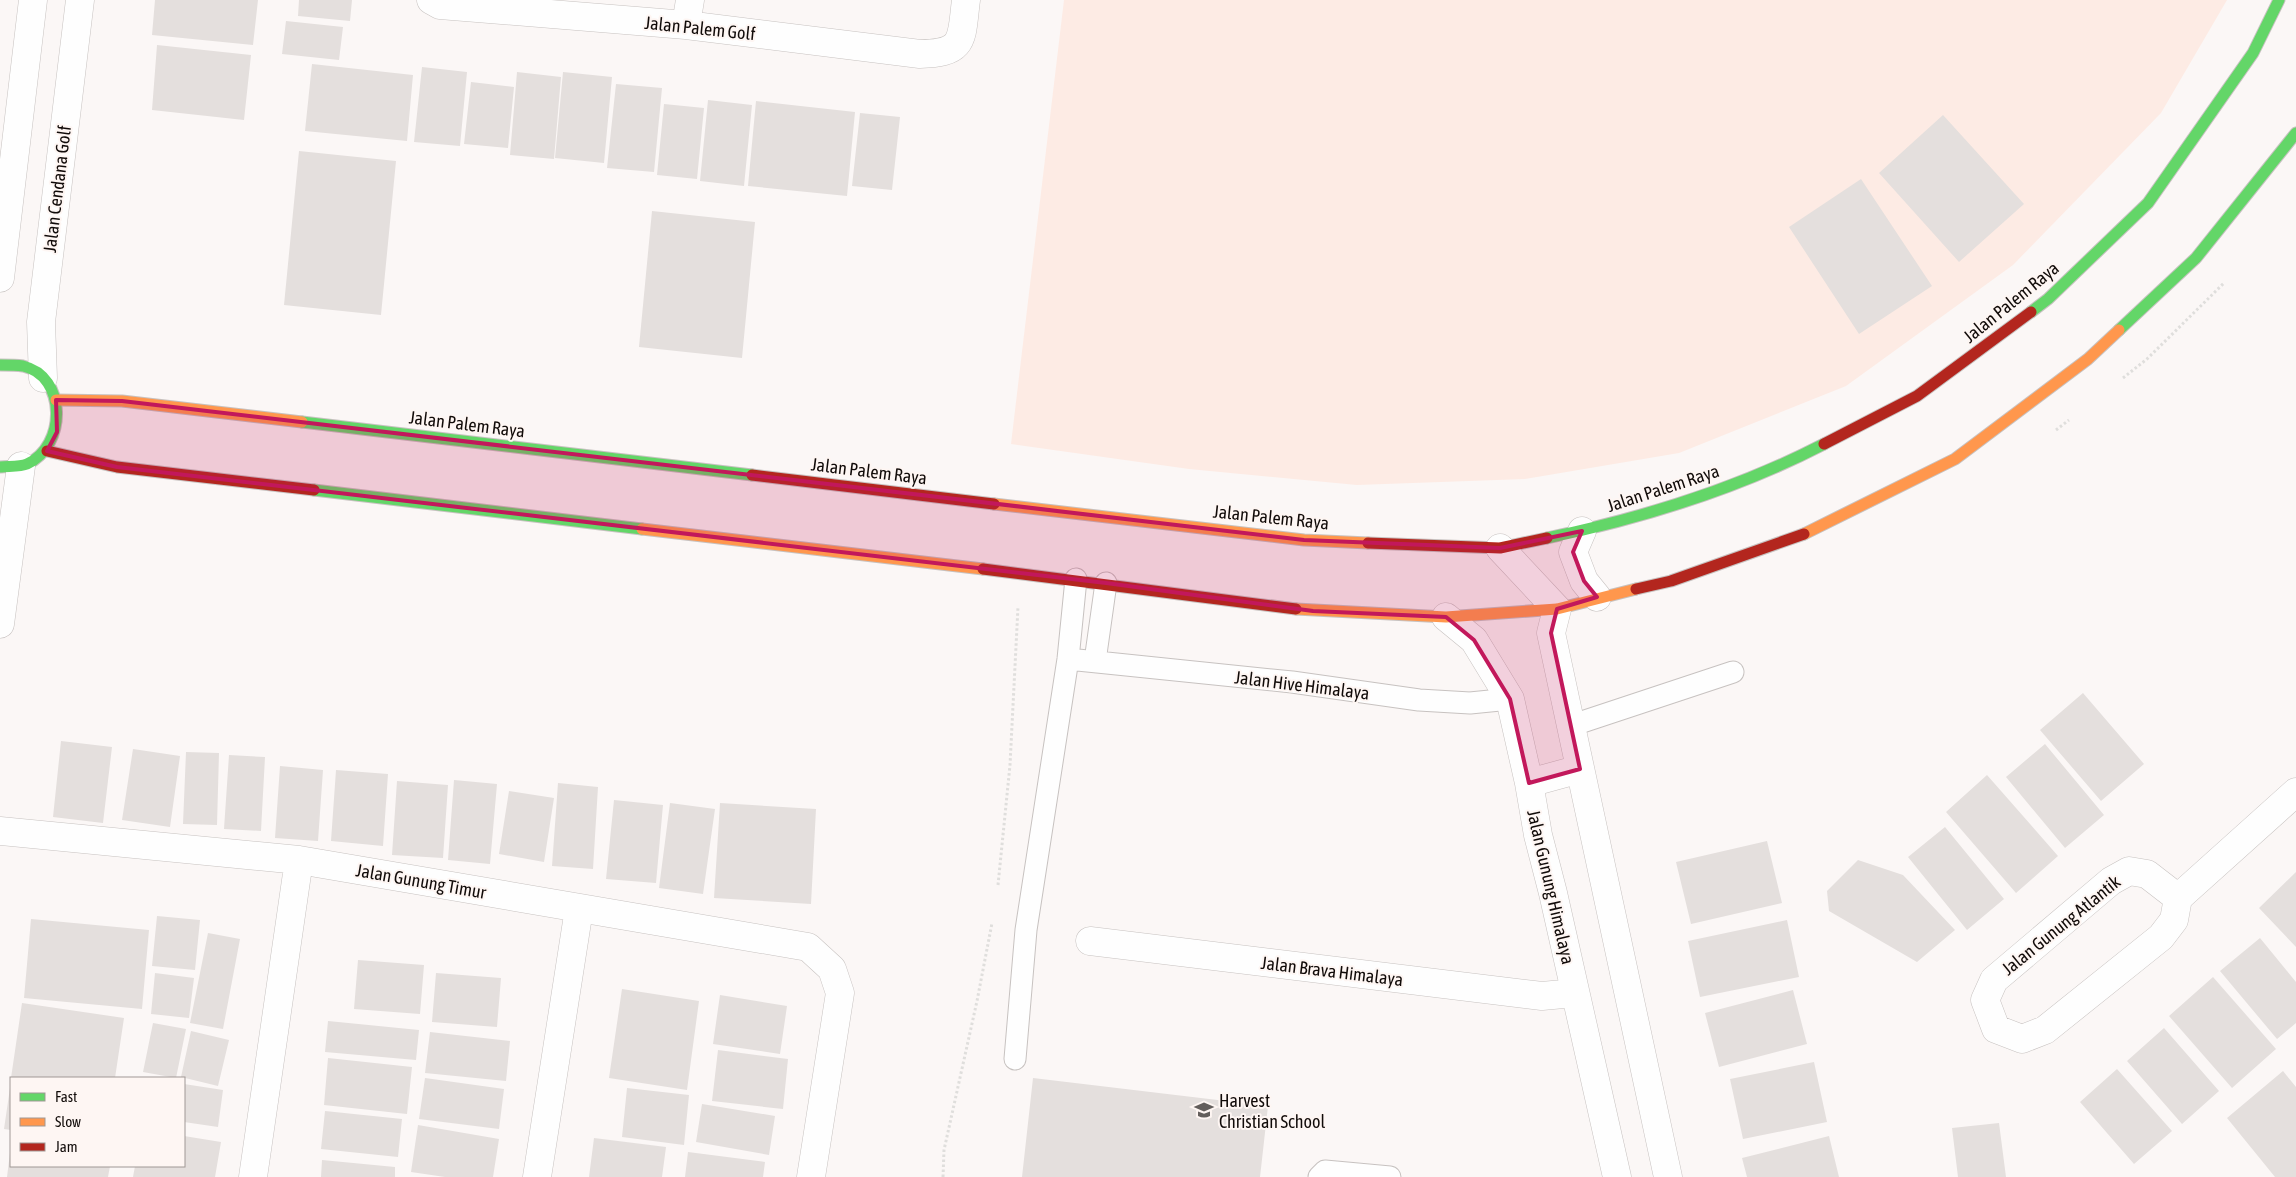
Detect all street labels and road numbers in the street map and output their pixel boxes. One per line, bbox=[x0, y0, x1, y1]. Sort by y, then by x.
street label: Jalan Palem Golf bbox=[644, 12, 756, 44]
street label: Jalan Cendana Golf bbox=[39, 124, 75, 254]
street label: Jalan Palem Raya bbox=[1959, 257, 2063, 347]
street label: Jalan Palem Raya bbox=[408, 406, 526, 442]
street label: Jalan Palem Raya bbox=[810, 453, 928, 489]
street label: Jalan Palem Raya bbox=[1604, 460, 1722, 516]
street label: Jalan Palem Raya bbox=[1212, 500, 1330, 534]
street label: Jalan Hive Himalaya bbox=[1233, 666, 1371, 704]
street label: Jalan Gunung Himalaya bbox=[1523, 808, 1579, 966]
street label: Jalan Gunung Timur bbox=[354, 859, 488, 903]
street label: Jalan Gunung Atlantik bbox=[1998, 871, 2124, 979]
street label: Jalan Brava Himalaya bbox=[1260, 952, 1404, 990]

